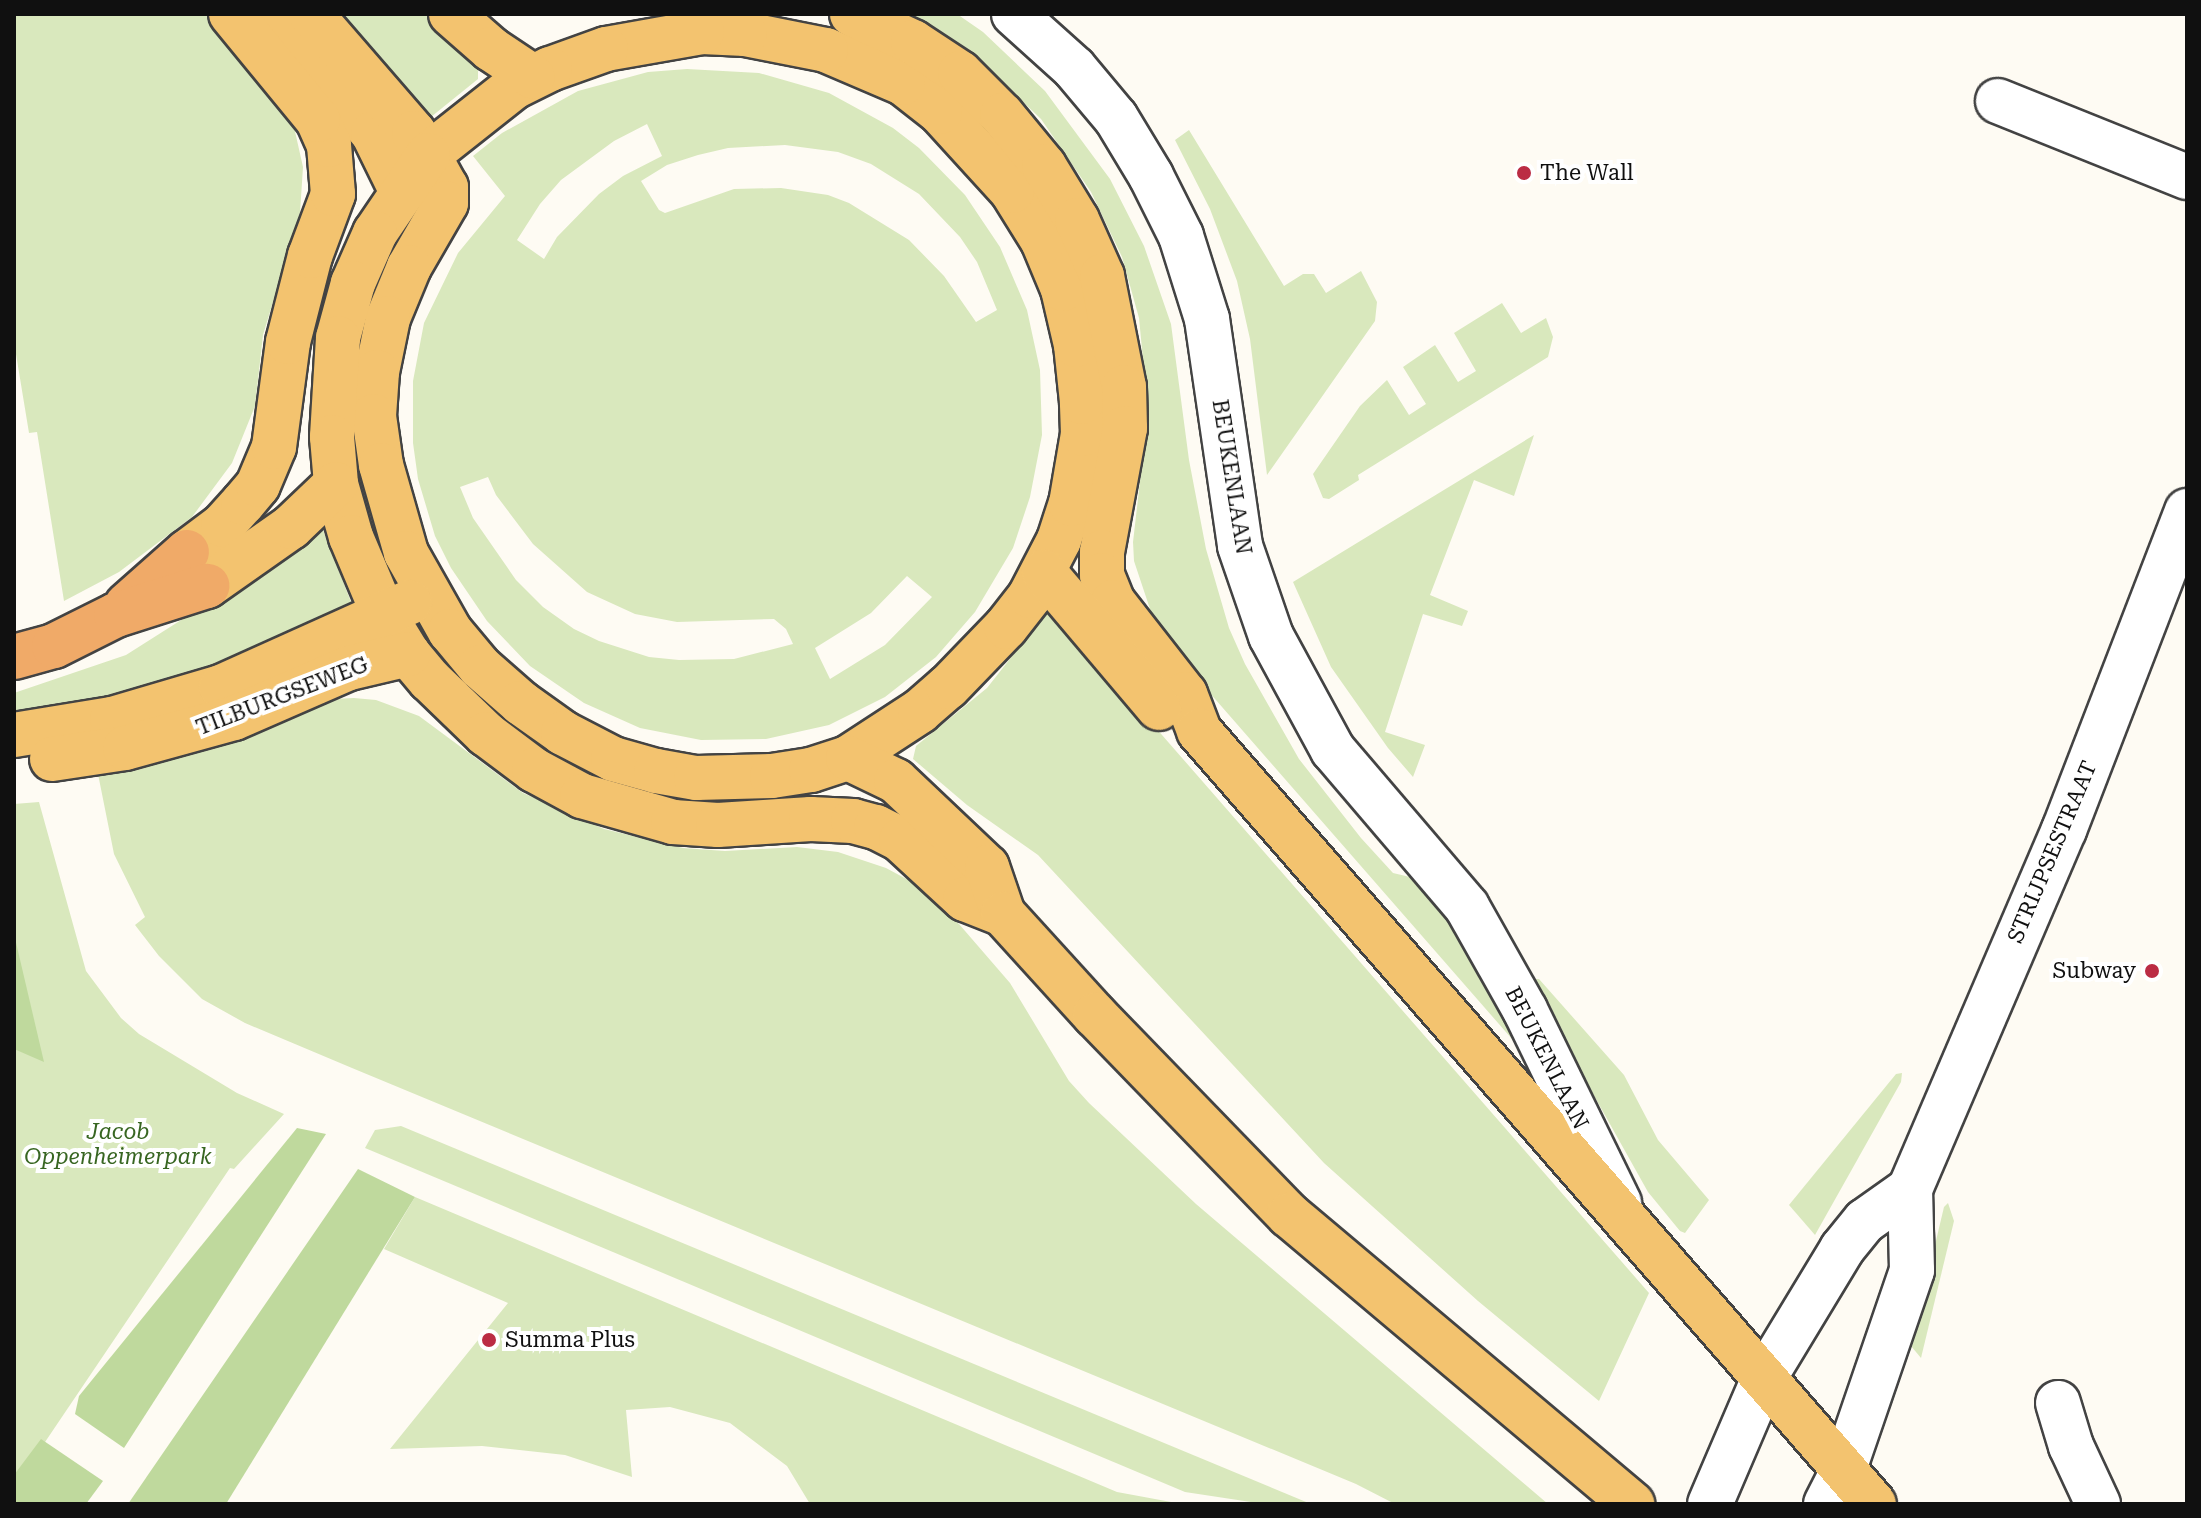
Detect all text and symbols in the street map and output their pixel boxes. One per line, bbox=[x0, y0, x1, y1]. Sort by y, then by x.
place label: The Wall bbox=[1540, 160, 1633, 186]
marker: The Wall bbox=[1515, 164, 1533, 182]
street label: BEUKENLAAN bbox=[1207, 397, 1257, 557]
street label: TILBURGSEWEG bbox=[192, 651, 372, 741]
street label: STRIJPSESTRAAT bbox=[2002, 757, 2102, 947]
place label: Subway bbox=[2053, 958, 2136, 984]
marker: Subway bbox=[2143, 962, 2161, 980]
street label: BEUKENLAAN bbox=[1500, 982, 1594, 1134]
park label: Jacob Oppenheimerpark bbox=[24, 1118, 212, 1170]
place label: Summa Plus bbox=[505, 1327, 635, 1353]
marker: Summa Plus bbox=[480, 1331, 498, 1349]

